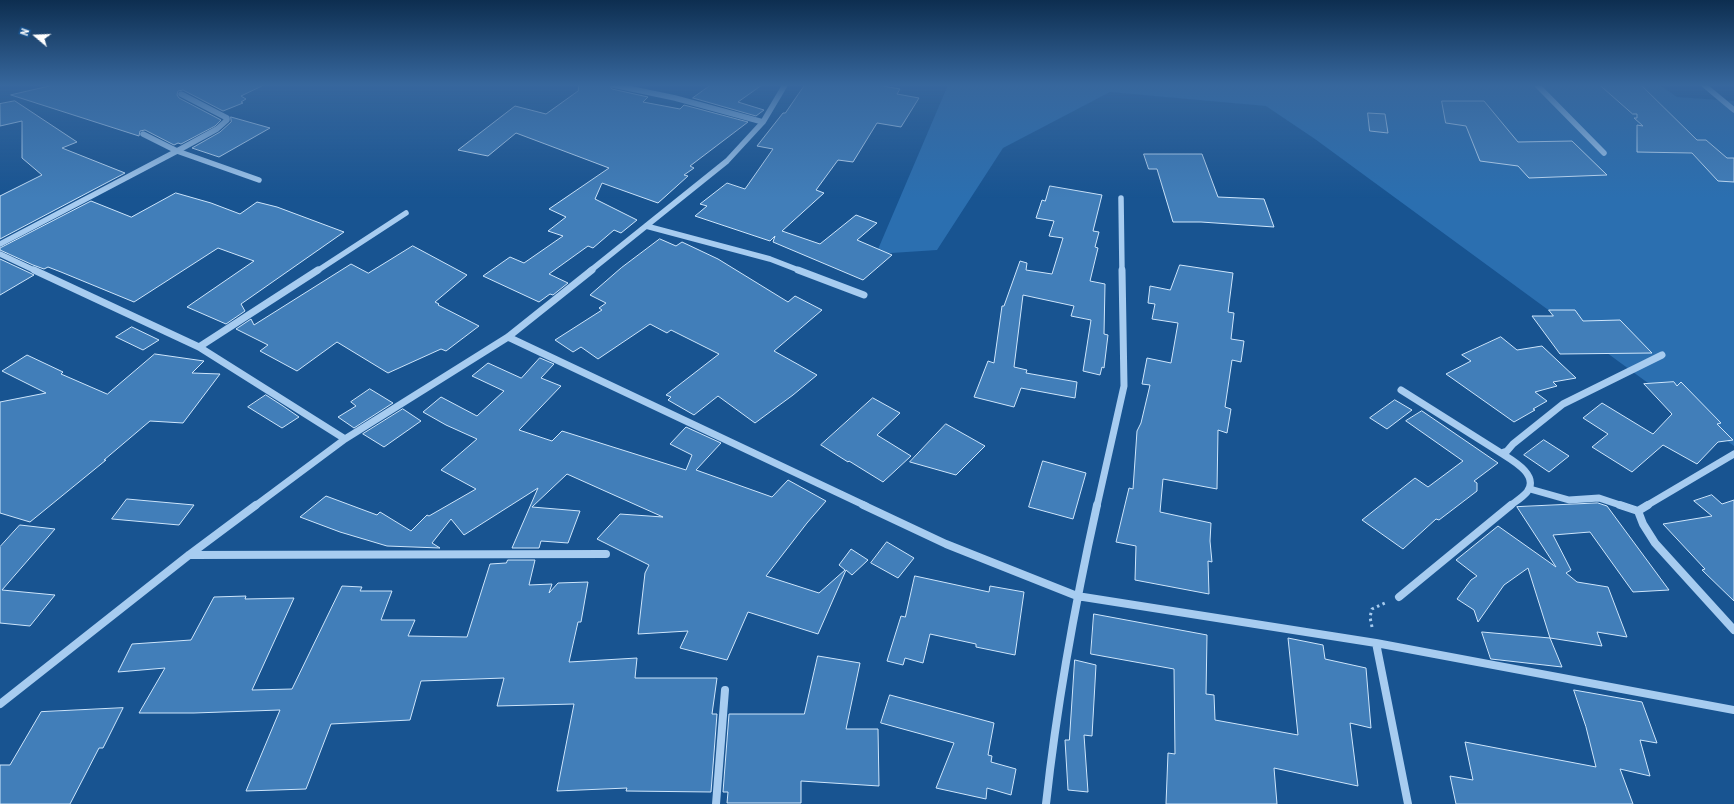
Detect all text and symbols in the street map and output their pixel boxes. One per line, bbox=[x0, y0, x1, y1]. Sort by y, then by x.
north arrow bbox=[16, 16, 56, 56]
text: N bbox=[17, 27, 32, 37]

